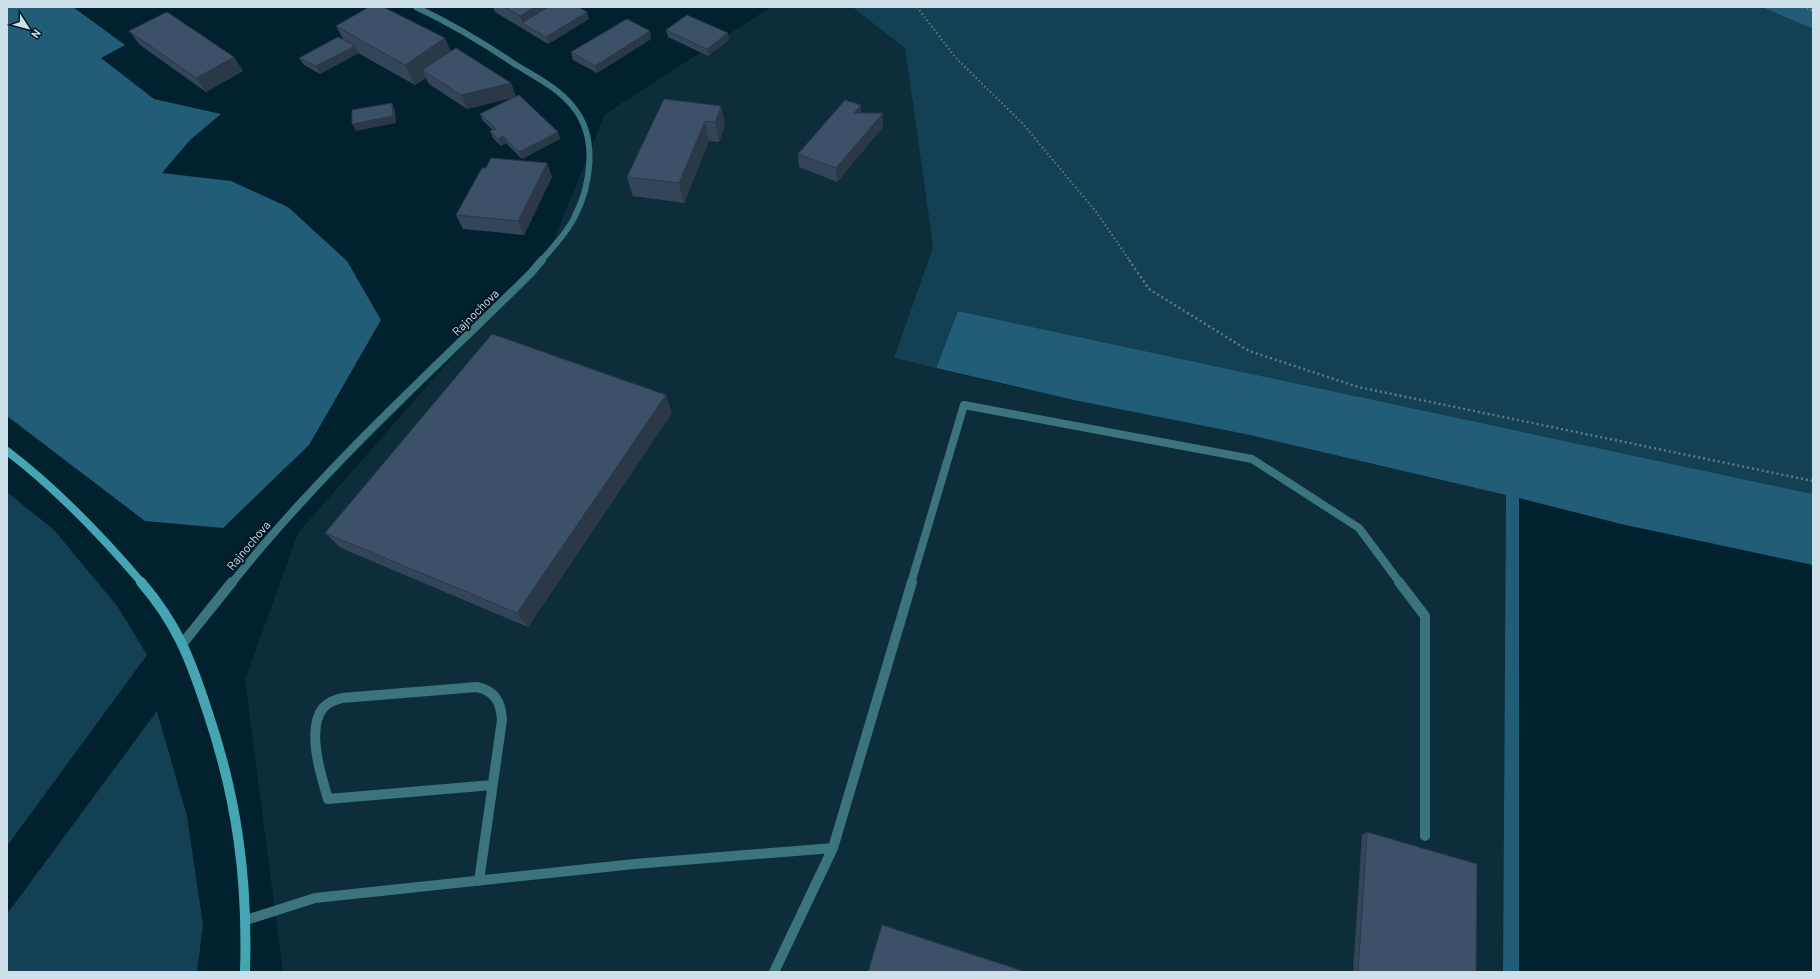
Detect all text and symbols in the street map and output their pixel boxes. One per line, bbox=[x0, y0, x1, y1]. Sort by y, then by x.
north arrow bbox=[8, 8, 48, 48]
text: N bbox=[29, 27, 44, 41]
street label: Rajnochova bbox=[449, 286, 501, 338]
street label: Rajnochova bbox=[223, 518, 273, 572]

